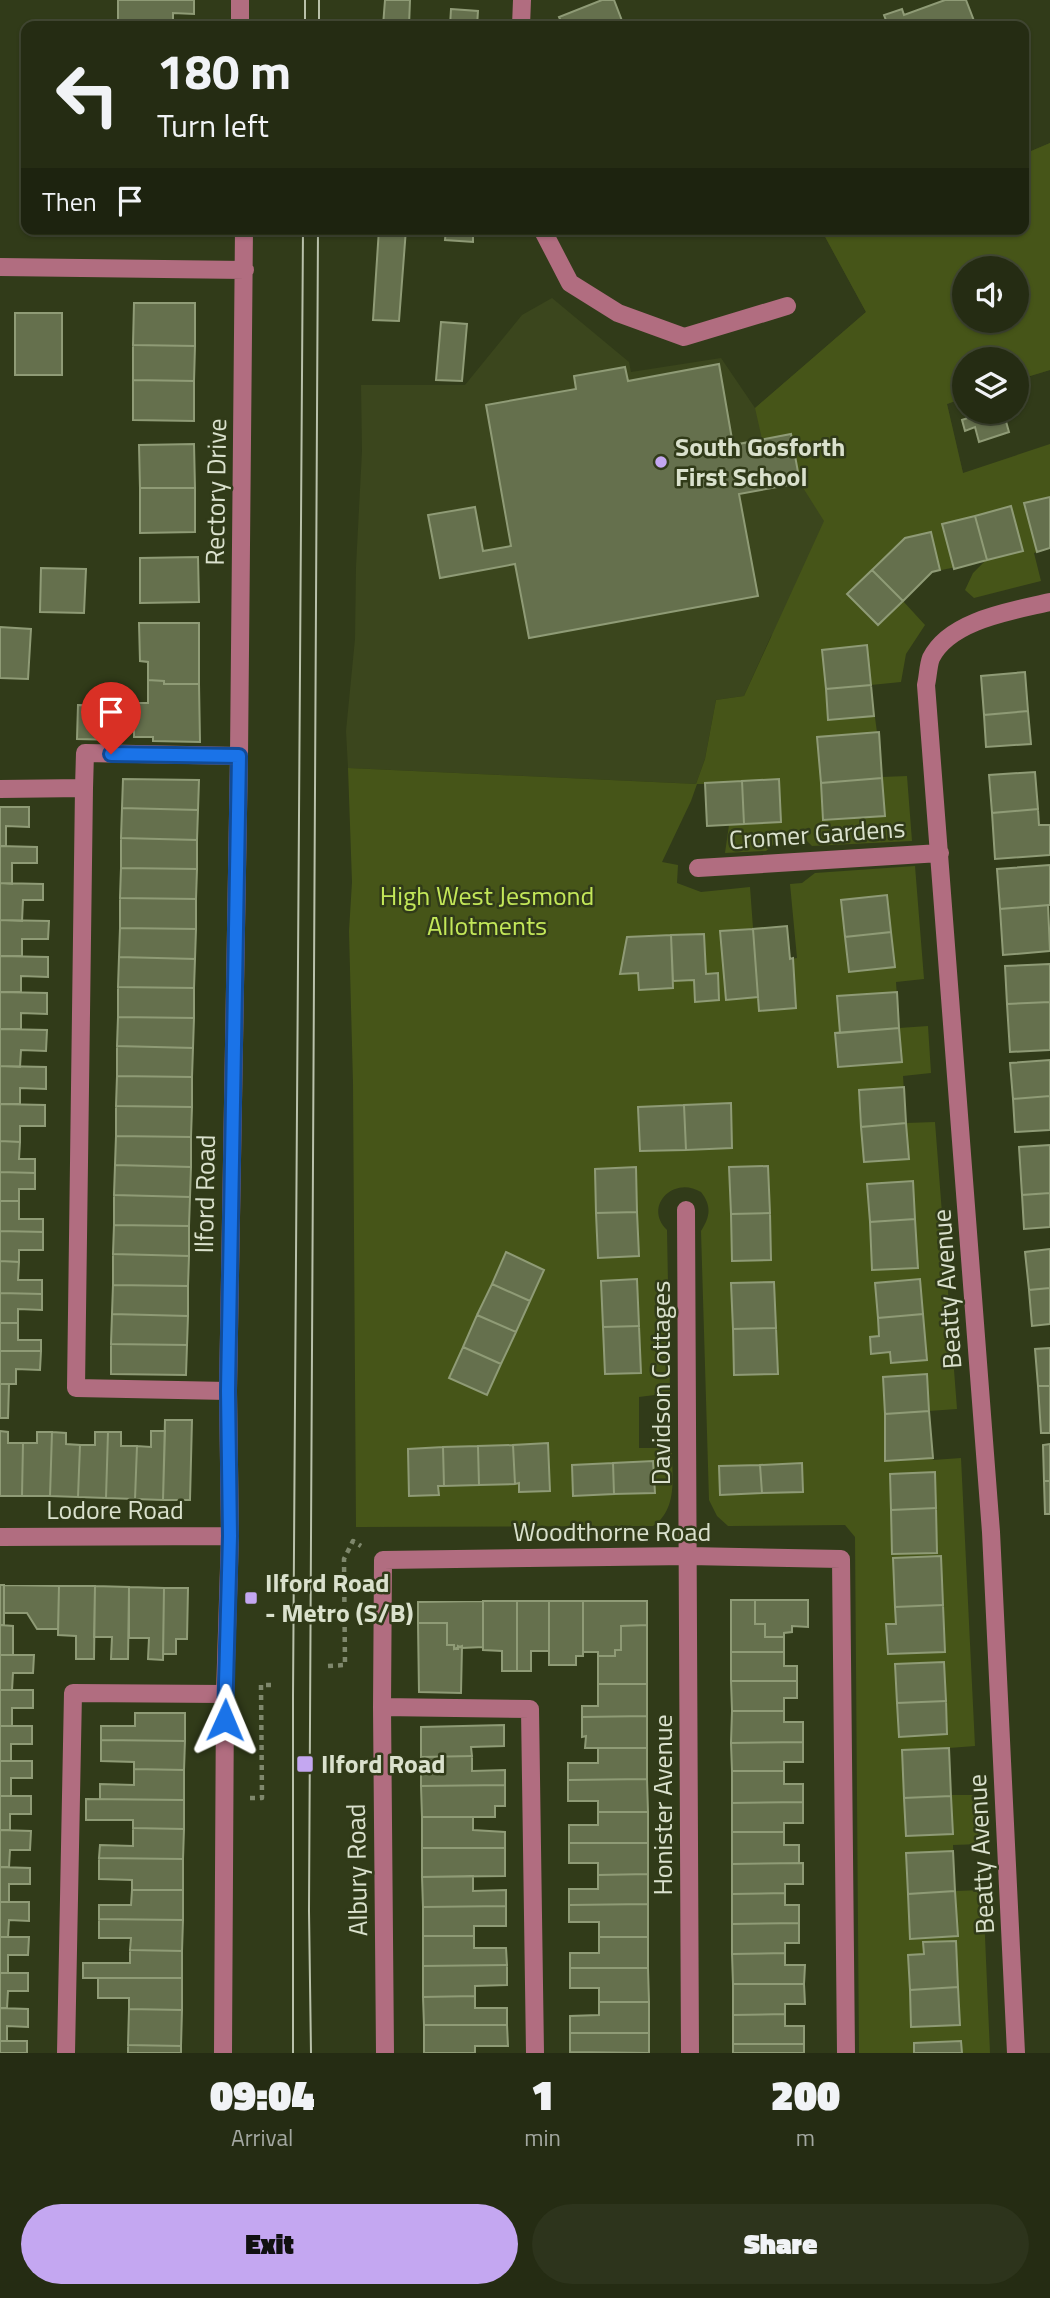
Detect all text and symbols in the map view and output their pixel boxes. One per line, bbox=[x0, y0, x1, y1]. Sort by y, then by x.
text: 180 m bbox=[157, 33, 291, 108]
icon: left bbox=[42, 49, 133, 140]
text: Turn left bbox=[157, 101, 269, 149]
text: Then bbox=[42, 182, 97, 221]
icon: arrive bbox=[111, 182, 149, 220]
map controls bbox=[952, 256, 1029, 424]
button: sound bbox=[952, 256, 1029, 333]
button: layers bbox=[952, 347, 1029, 424]
street label: Rectory Drive bbox=[195, 418, 236, 566]
place label: South Gosforth First School bbox=[675, 427, 845, 496]
marker: South Gosforth First School bbox=[653, 454, 669, 470]
pin bbox=[81, 682, 141, 754]
icon: arrive bbox=[92, 693, 130, 731]
street label: Cromer Gardens bbox=[727, 808, 906, 859]
park label: High West Jesmond Allotments bbox=[380, 876, 594, 945]
street label: Ilford Road bbox=[184, 1134, 225, 1254]
street label: Beatty Avenue bbox=[921, 1208, 972, 1370]
street label: Davidson Cottages bbox=[641, 1281, 680, 1485]
street label: Lodore Road bbox=[46, 1490, 184, 1529]
street label: Woodthorne Road bbox=[513, 1512, 711, 1551]
place label: Ilford Road - Metro (S/B) bbox=[265, 1563, 414, 1632]
marker: Ilford Road - Metro (S/B) bbox=[243, 1590, 259, 1606]
position arrow bbox=[188, 1683, 262, 1757]
street label: Honister Avenue bbox=[643, 1714, 682, 1896]
place label: Ilford Road bbox=[321, 1744, 445, 1783]
marker: Ilford Road bbox=[295, 1754, 315, 1774]
street label: Beatty Avenue bbox=[957, 1773, 1004, 1935]
street label: Albury Road bbox=[336, 1803, 377, 1937]
text: 09:04 bbox=[210, 2062, 314, 2126]
text: 1 bbox=[531, 2062, 554, 2126]
text: 200 bbox=[771, 2062, 840, 2126]
text: Arrival bbox=[231, 2120, 293, 2155]
text: min bbox=[524, 2120, 561, 2155]
text: m bbox=[796, 2120, 815, 2155]
button: Exit bbox=[21, 2204, 518, 2284]
button: Share bbox=[532, 2204, 1029, 2284]

